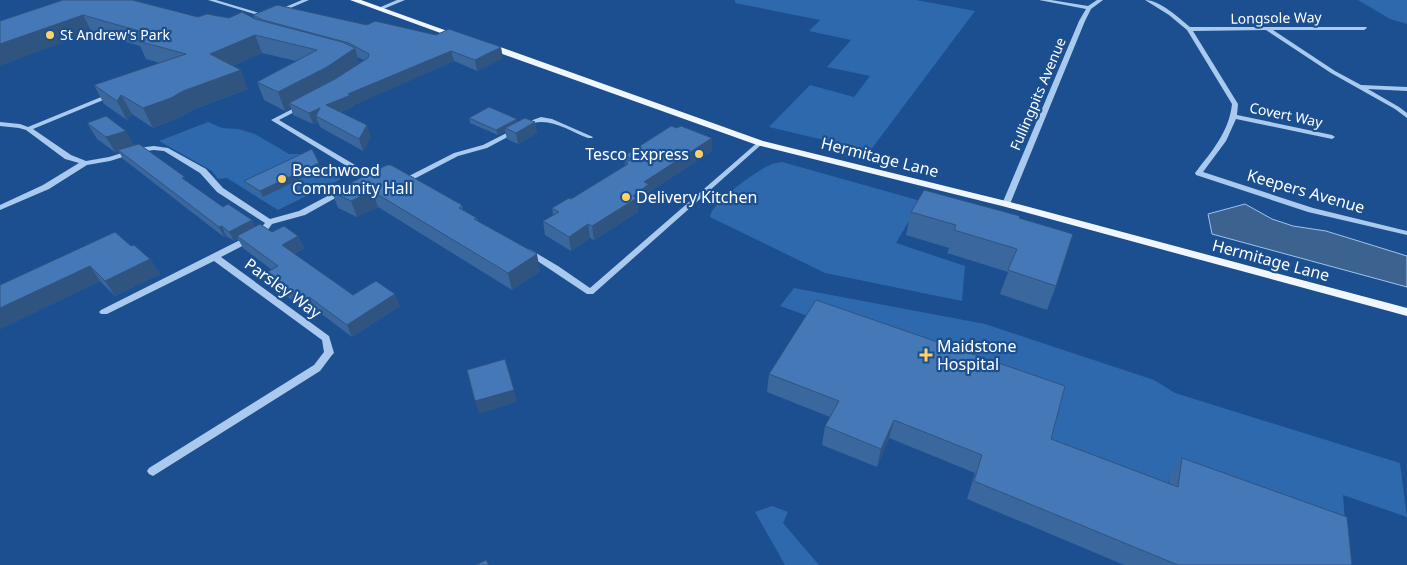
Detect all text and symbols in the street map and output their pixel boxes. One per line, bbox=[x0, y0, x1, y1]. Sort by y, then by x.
street label: Longsole Way bbox=[1230, 7, 1323, 28]
place label: St Andrew's Park bbox=[60, 25, 170, 44]
marker: St Andrew's Park bbox=[44, 29, 56, 41]
street label: Fullingpits Avenue bbox=[1005, 34, 1070, 153]
street label: Covert Way bbox=[1248, 97, 1325, 132]
street label: Hermitage Lane bbox=[819, 132, 941, 182]
place label: Tesco Express bbox=[585, 143, 689, 165]
marker: Tesco Express bbox=[693, 148, 705, 160]
place label: Beechwood Community Hall bbox=[292, 159, 413, 199]
street label: Keepers Avenue bbox=[1245, 164, 1367, 218]
marker: Beechwood Community Hall bbox=[276, 173, 288, 185]
place label: Delivery Kitchen bbox=[636, 186, 757, 208]
marker: Delivery Kitchen bbox=[620, 191, 632, 203]
street label: Hermitage Lane bbox=[1210, 234, 1332, 286]
street label: Parsley Way bbox=[240, 253, 326, 324]
place label: Maidstone Hospital bbox=[937, 335, 1017, 375]
marker: Maidstone Hospital bbox=[919, 348, 933, 362]

